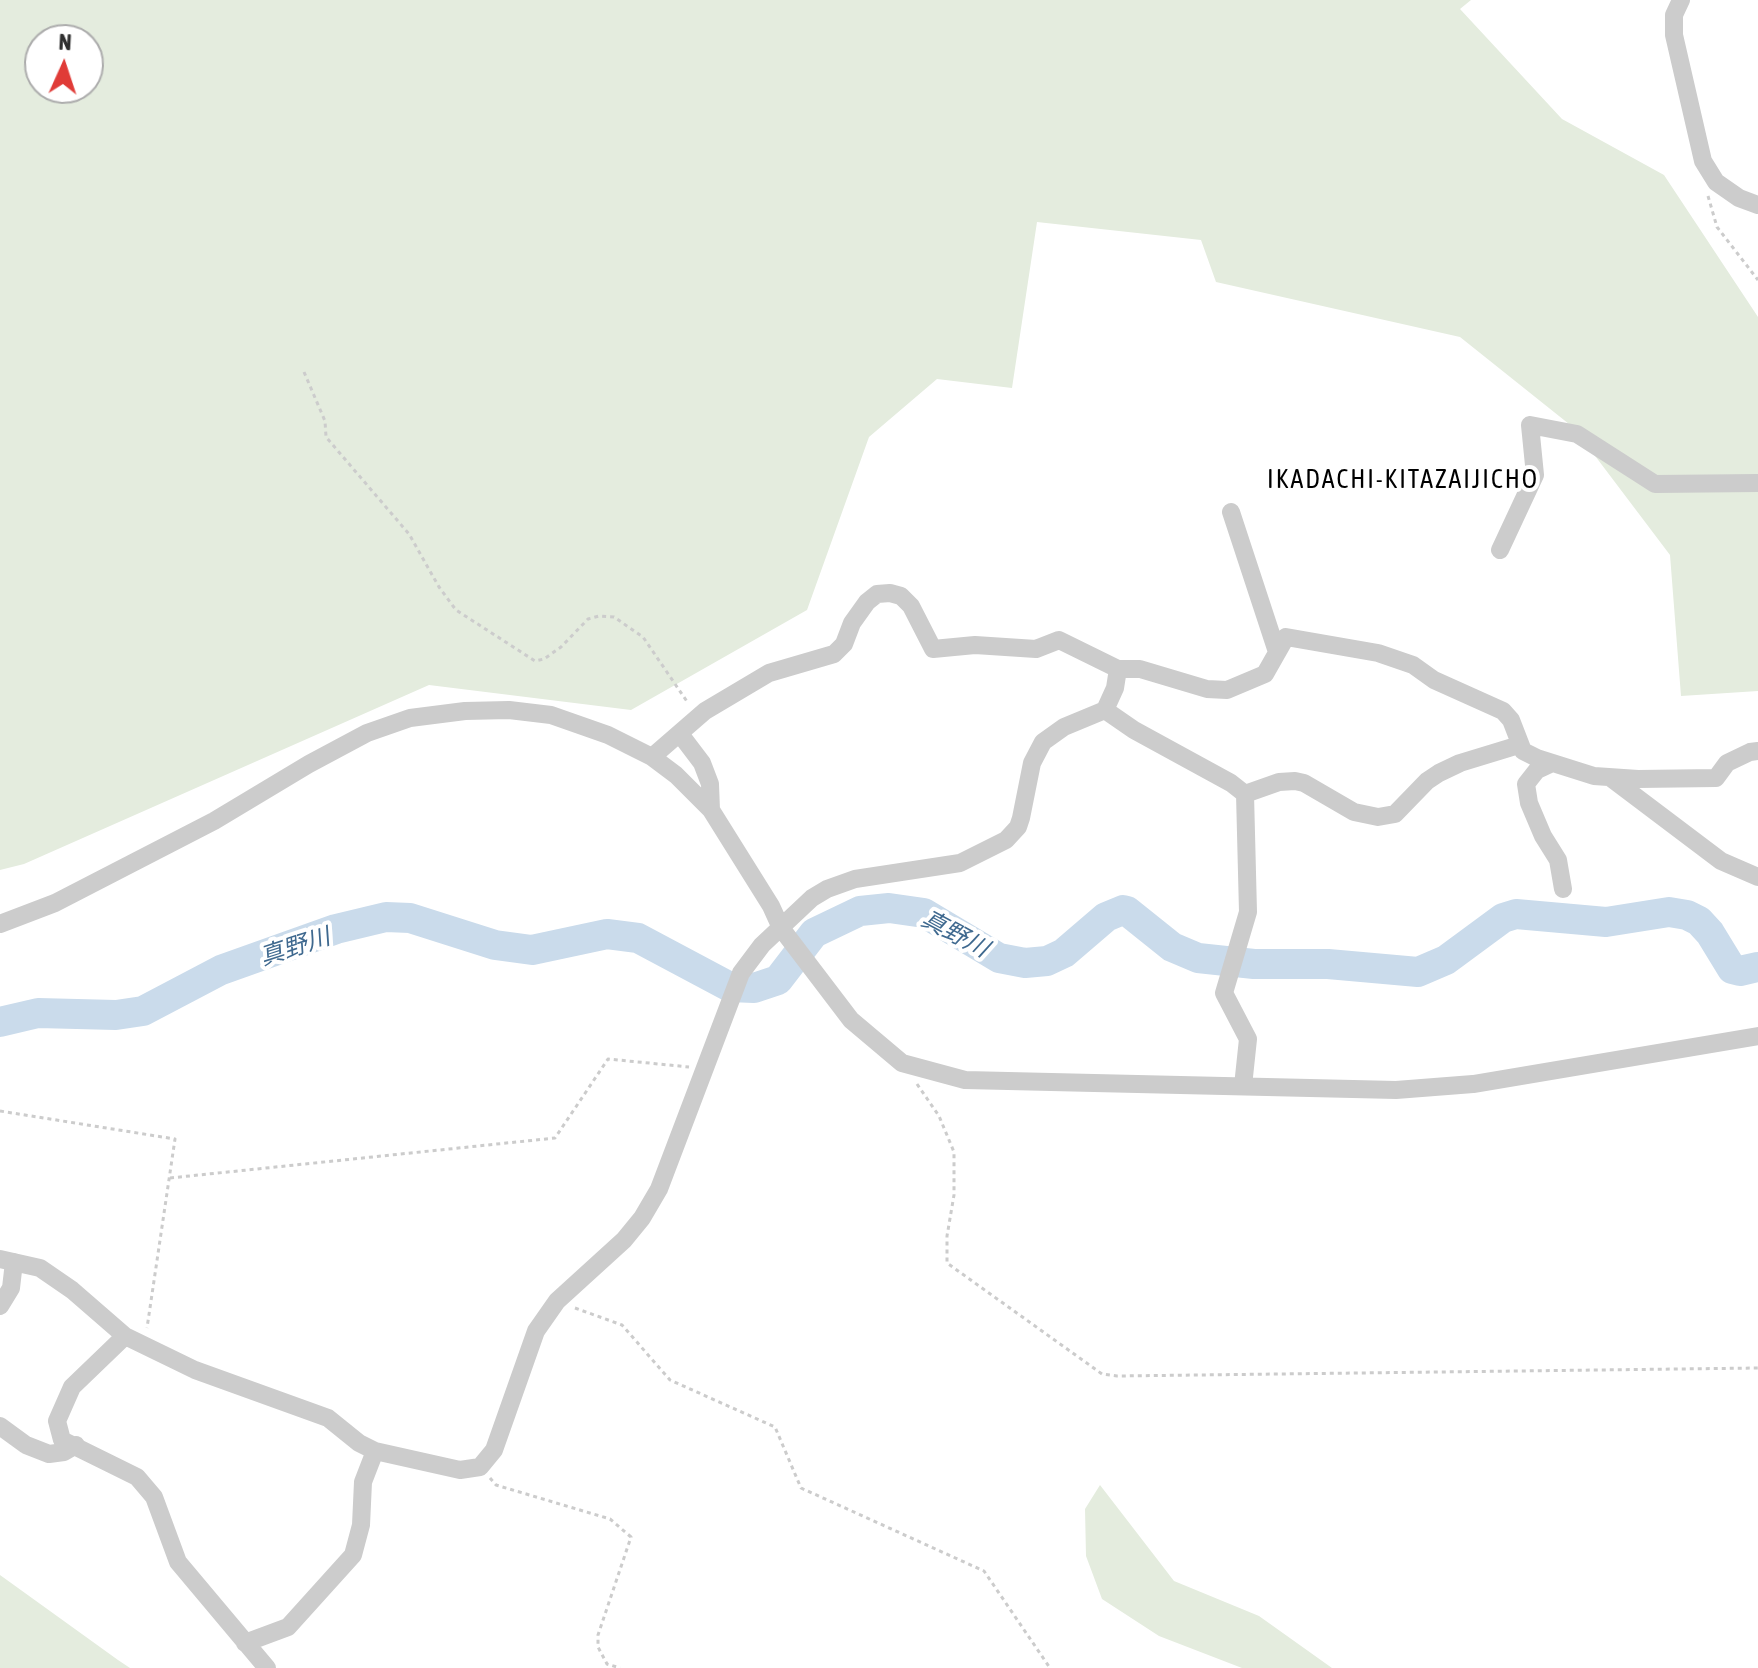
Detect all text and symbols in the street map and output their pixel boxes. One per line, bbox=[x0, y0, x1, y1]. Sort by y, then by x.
north arrow bbox=[24, 24, 104, 104]
text: N bbox=[58, 29, 72, 55]
district label: IKADACHI-KITAZAIJICHO bbox=[1267, 464, 1539, 496]
water label: 真野川 bbox=[916, 904, 994, 964]
water label: 真野川 bbox=[256, 922, 334, 972]

